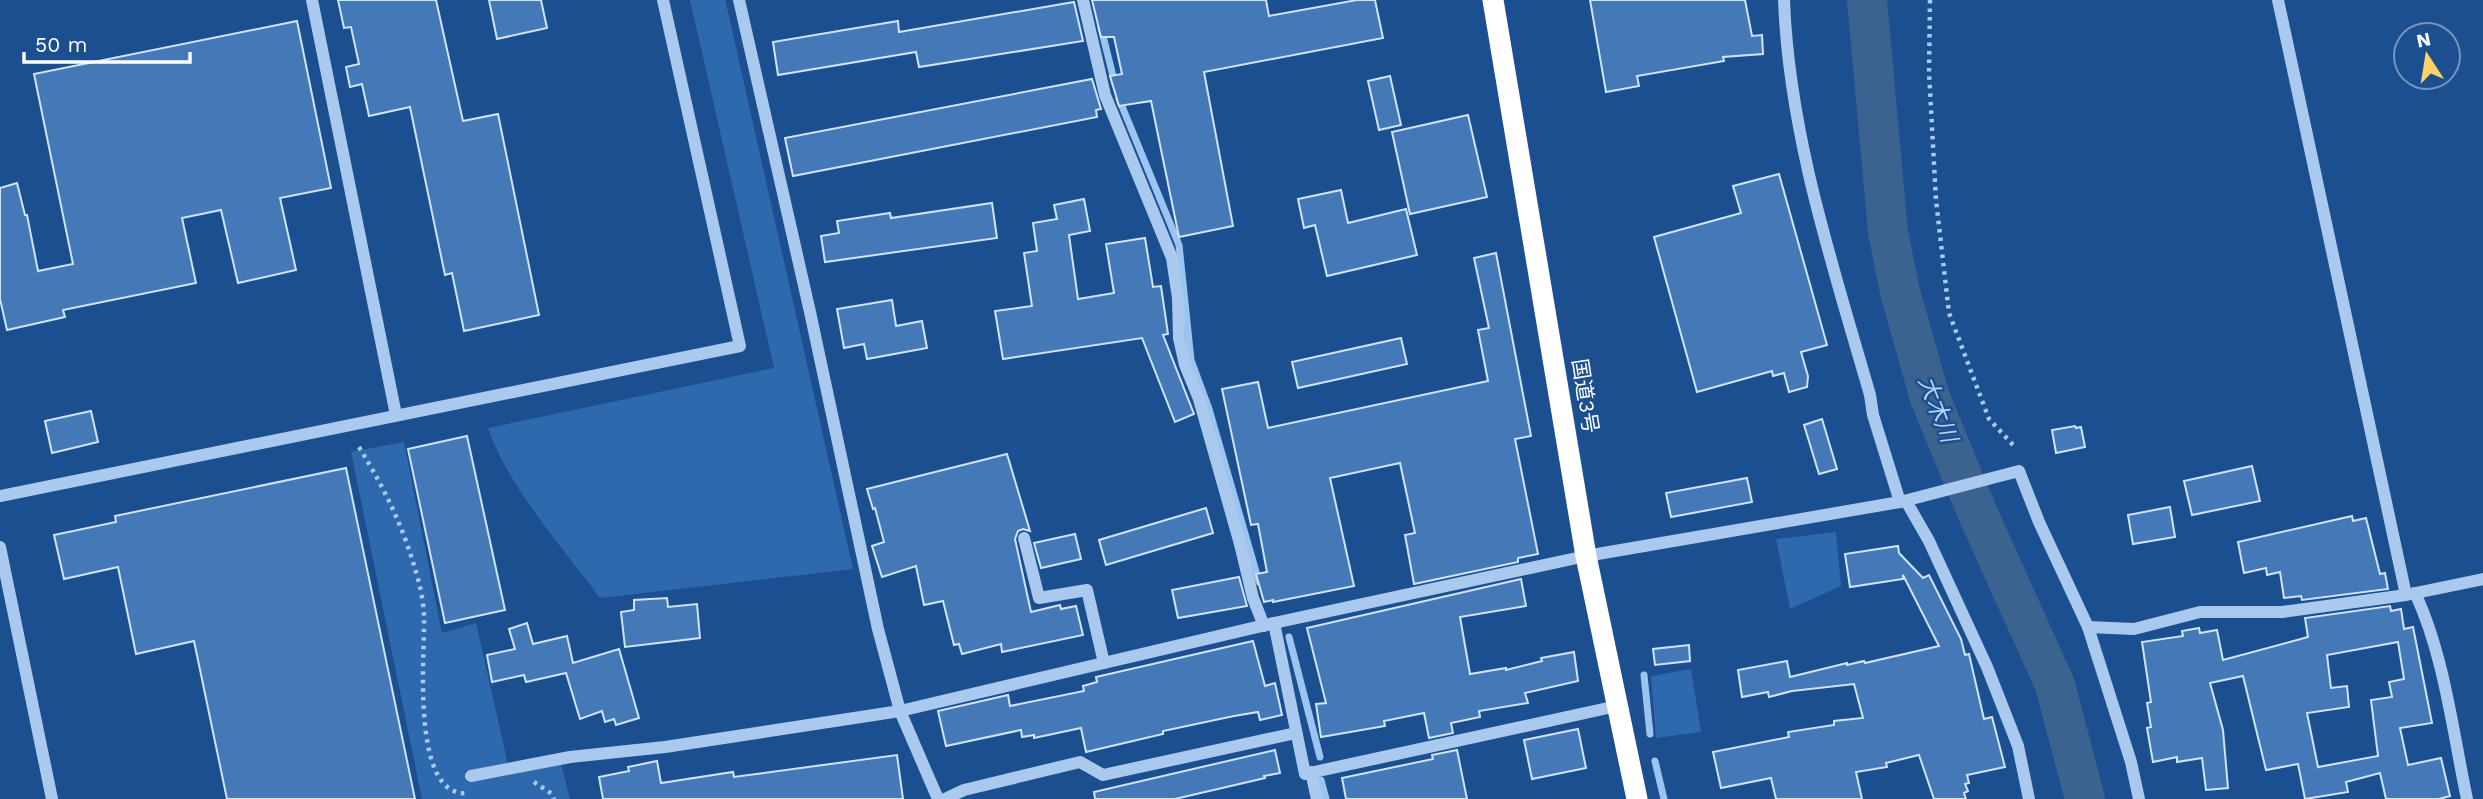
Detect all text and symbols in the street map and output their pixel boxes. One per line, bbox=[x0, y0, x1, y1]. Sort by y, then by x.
scale bar bbox=[24, 21, 191, 65]
north arrow bbox=[2392, 21, 2462, 91]
text: N bbox=[2414, 27, 2433, 53]
text: 50 m bbox=[35, 32, 87, 57]
street label: 国道3号 bbox=[1567, 357, 1604, 435]
water label: 大木川 bbox=[1913, 372, 1964, 449]

